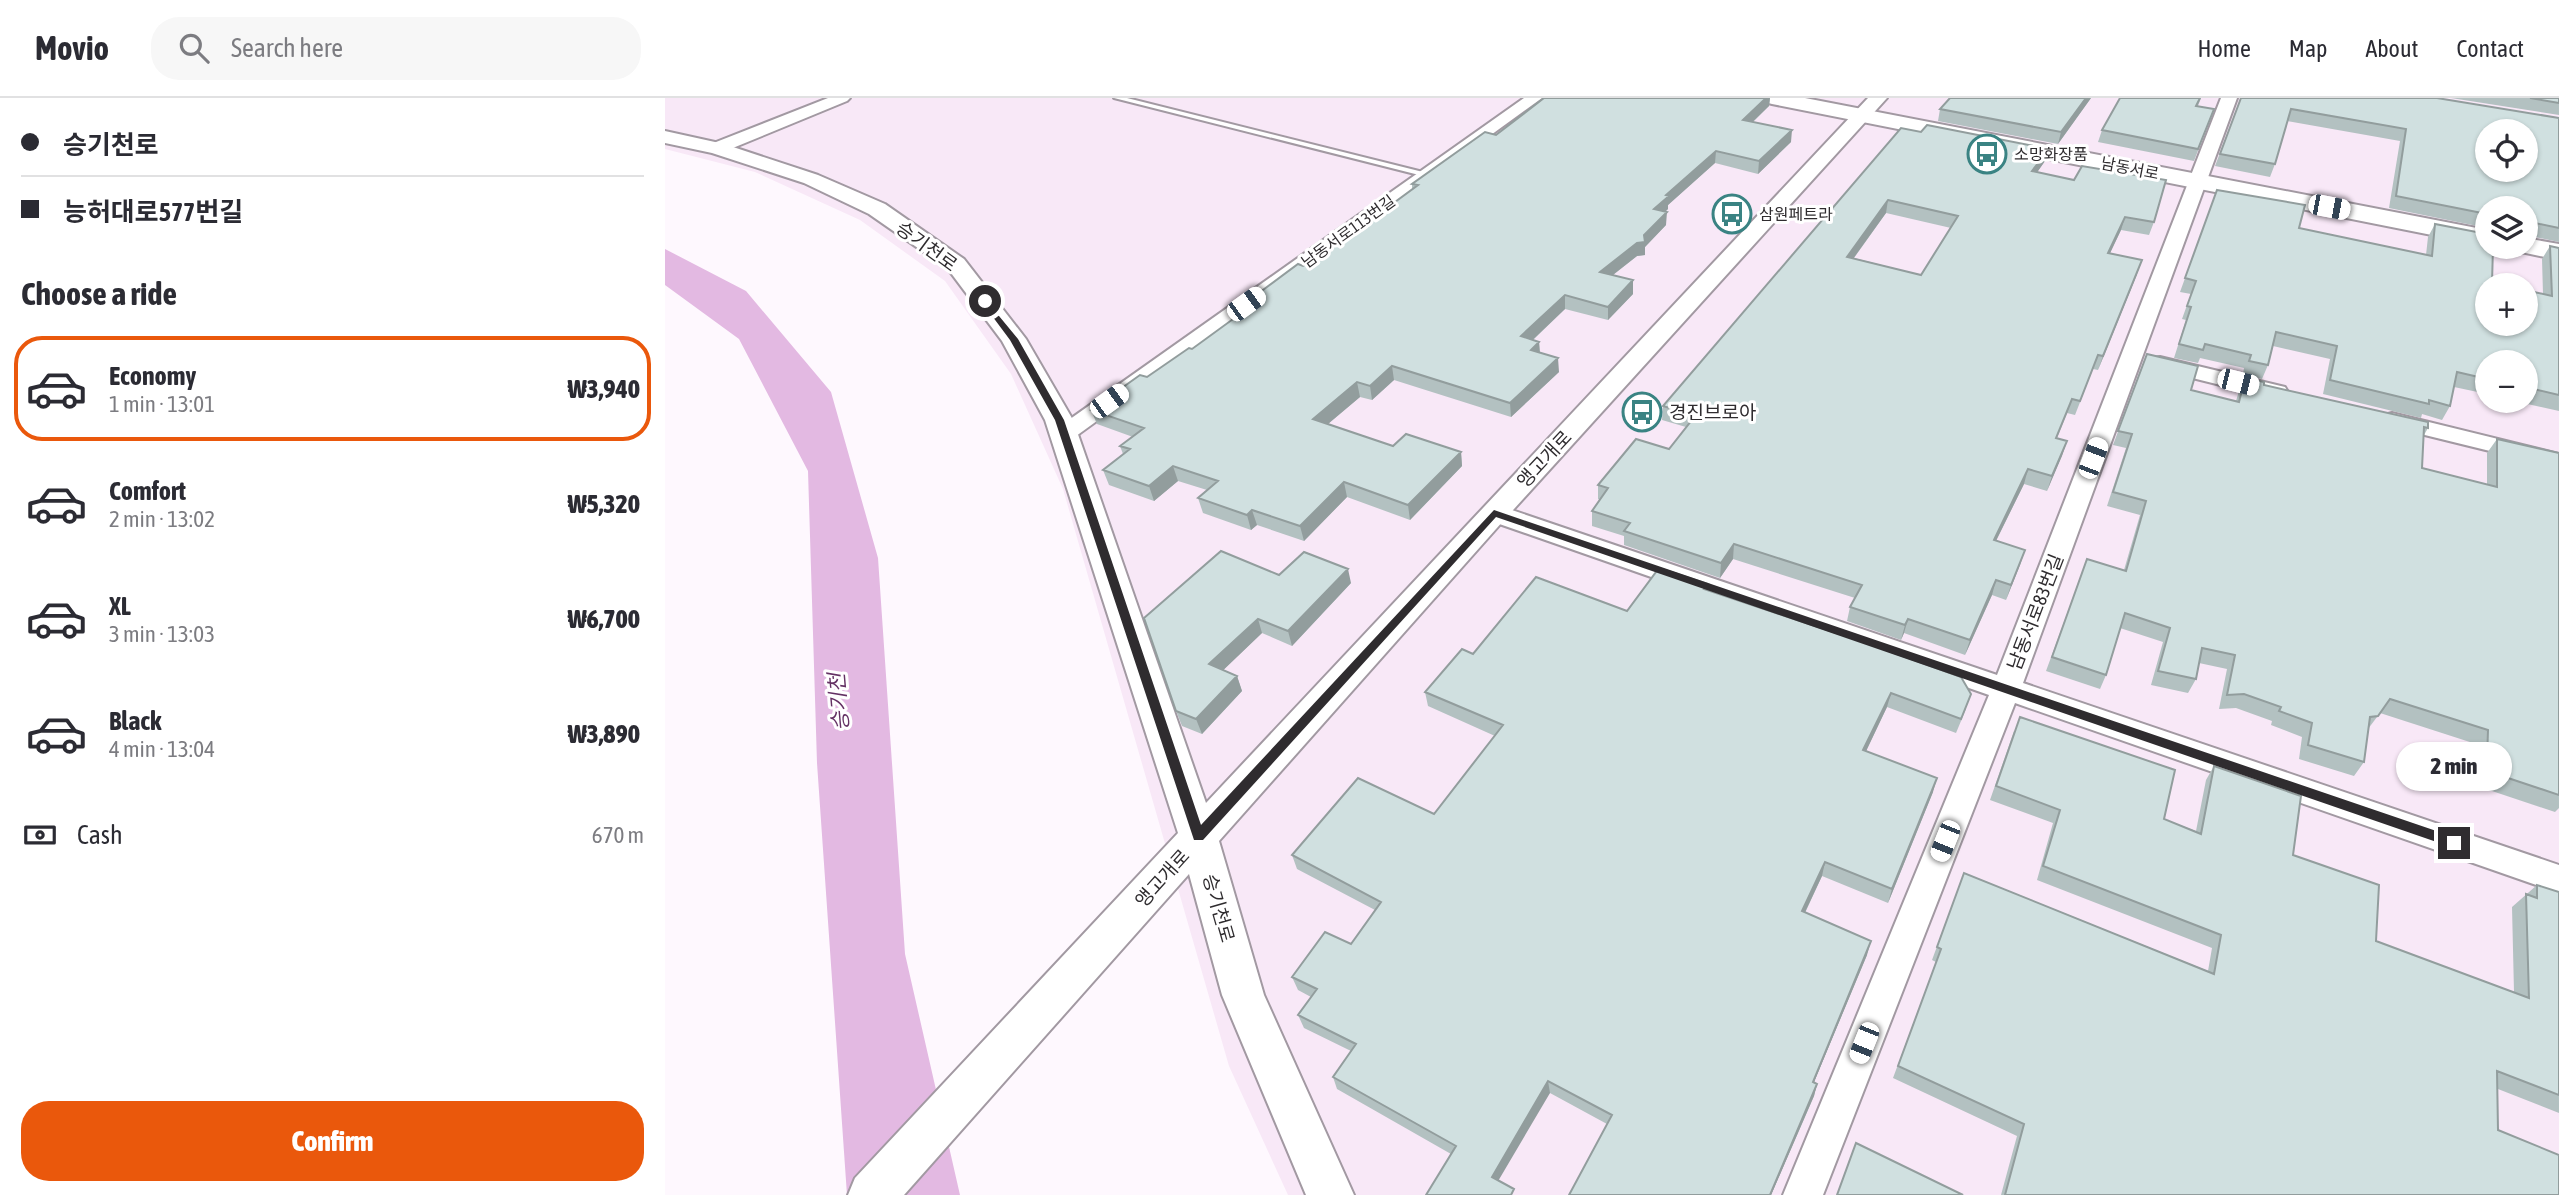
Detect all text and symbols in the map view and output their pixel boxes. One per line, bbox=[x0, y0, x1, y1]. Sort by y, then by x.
search box bbox=[151, 17, 641, 80]
text: Movio bbox=[35, 29, 109, 67]
icon: search bbox=[175, 29, 213, 67]
text: Search here bbox=[231, 33, 343, 63]
text: Home bbox=[2197, 35, 2251, 62]
text: Map bbox=[2289, 35, 2327, 62]
text: About bbox=[2365, 35, 2418, 62]
text: Contact bbox=[2456, 35, 2524, 62]
map controls bbox=[2475, 119, 2538, 413]
button: locate bbox=[2475, 119, 2538, 182]
text: 승기천로 bbox=[63, 130, 159, 160]
bus stop icon: 소망화장품 bbox=[1966, 133, 2008, 175]
place label: 소망화장품 bbox=[2014, 145, 2088, 163]
street label: 남동서로 bbox=[2099, 154, 2161, 183]
street label: 남동서로113번길 bbox=[1298, 191, 1398, 271]
bus stop icon: 삼원페트라 bbox=[1711, 193, 1753, 235]
car bbox=[2307, 193, 2352, 221]
button: layers bbox=[2475, 196, 2538, 259]
text: 능허대로577번길 bbox=[63, 197, 243, 227]
place label: 삼원페트라 bbox=[1759, 205, 1833, 223]
street label: 승기천로 bbox=[892, 217, 962, 275]
button: + bbox=[2475, 273, 2538, 336]
text: Choose a ride bbox=[21, 275, 177, 312]
car bbox=[1223, 283, 1270, 325]
route start bbox=[969, 285, 1001, 317]
button: − bbox=[2475, 350, 2538, 413]
icon: car bbox=[25, 357, 88, 420]
text: Economy bbox=[109, 361, 196, 391]
car bbox=[2216, 367, 2261, 397]
text: ₩3,940 bbox=[568, 374, 640, 404]
car bbox=[1086, 380, 1133, 422]
text: 1 min · 13:01 bbox=[109, 391, 215, 417]
bus stop icon: 경진브로아 bbox=[1621, 391, 1663, 433]
place label: 경진브로아 bbox=[1669, 401, 1756, 423]
street label: 앵고개로 bbox=[1512, 426, 1576, 492]
car bbox=[2076, 435, 2111, 481]
icon: car bbox=[25, 472, 88, 535]
text: Comfort bbox=[109, 476, 186, 506]
text: ₩5,320 bbox=[568, 489, 640, 519]
text: 2 min · 13:02 bbox=[109, 506, 215, 532]
street label: 남동서로83번길 bbox=[2003, 551, 2067, 673]
icon: car bbox=[25, 587, 88, 650]
text: XL bbox=[109, 591, 131, 621]
text: ₩6,700 bbox=[568, 604, 640, 634]
text: 3 min · 13:03 bbox=[109, 621, 215, 647]
water label: 승기천 bbox=[823, 670, 852, 732]
icon: car bbox=[25, 702, 88, 765]
text: Black bbox=[109, 706, 161, 736]
text: ₩3,890 bbox=[568, 719, 640, 749]
text: 4 min · 13:04 bbox=[109, 736, 215, 762]
callout: 2 min bbox=[2396, 742, 2512, 790]
text: 2 min bbox=[2431, 753, 2477, 779]
icon: cash bbox=[21, 816, 59, 854]
car bbox=[1928, 818, 1963, 864]
text: Cash bbox=[77, 820, 123, 850]
text: 670 m bbox=[592, 822, 644, 848]
route end bbox=[2438, 827, 2470, 859]
street label: 앵고개로 bbox=[1130, 845, 1194, 911]
street label: 승기천로 bbox=[1199, 871, 1239, 945]
car bbox=[1847, 1020, 1882, 1066]
button: Confirm bbox=[21, 1101, 644, 1181]

